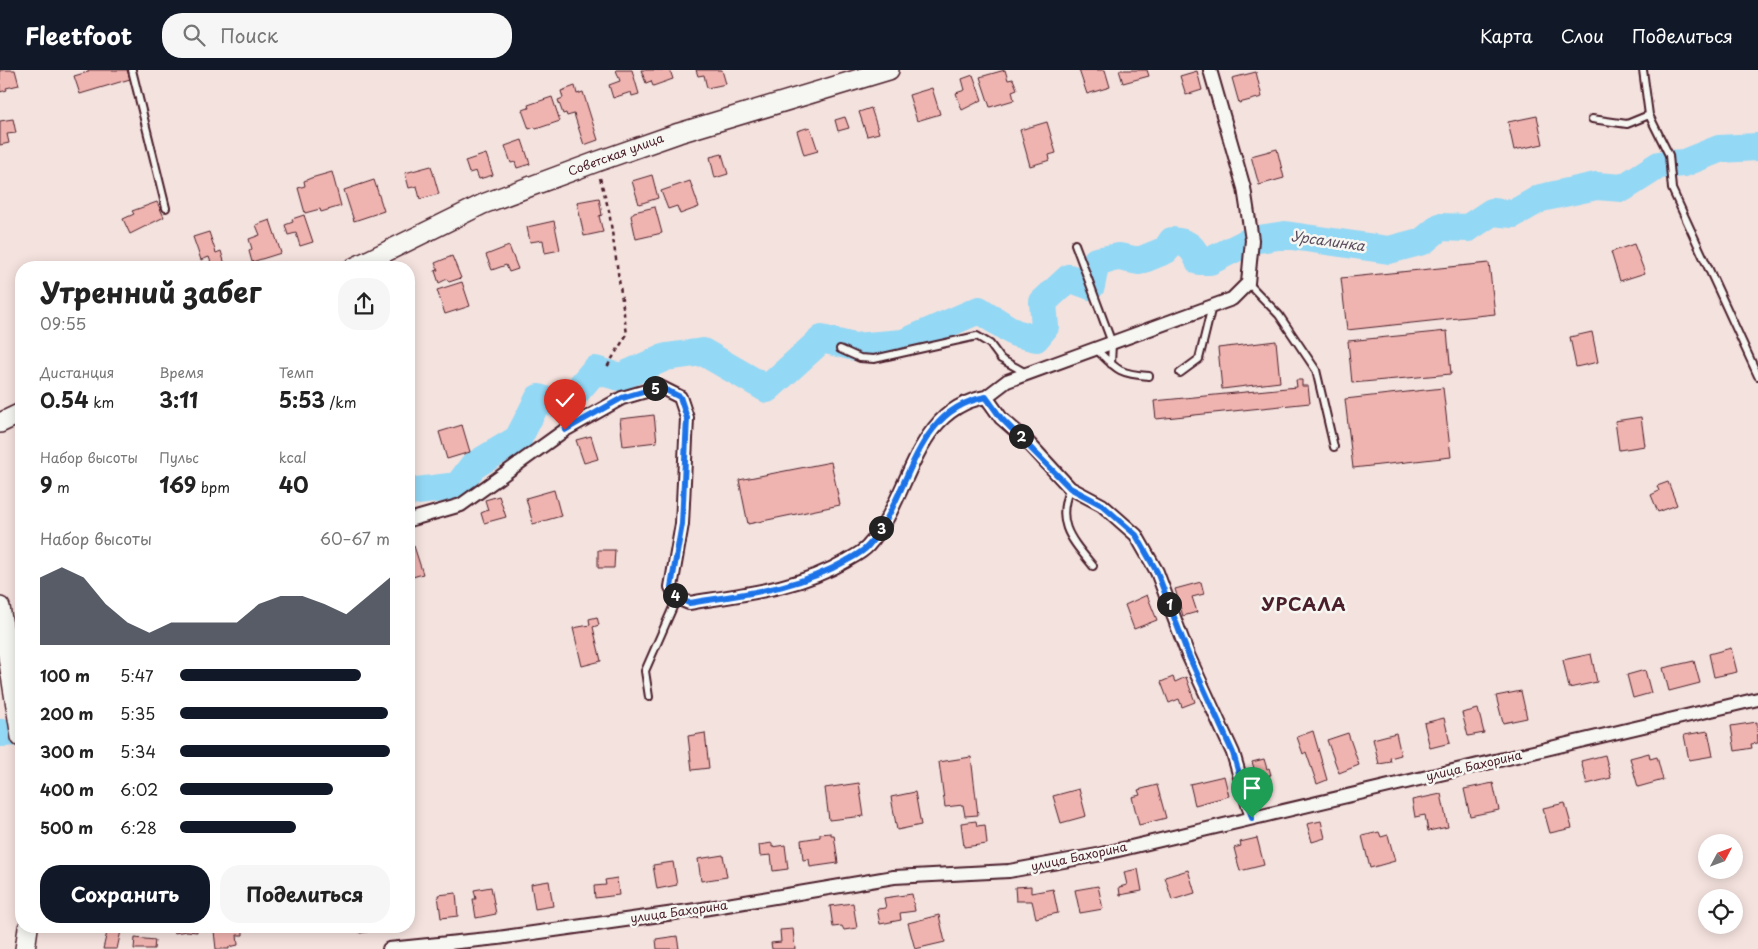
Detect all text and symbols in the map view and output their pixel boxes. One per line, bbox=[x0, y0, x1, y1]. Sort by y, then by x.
search box bbox=[162, 13, 512, 58]
text: Fleetfoot bbox=[25, 17, 132, 53]
icon: search bbox=[180, 21, 208, 49]
text: Поиск bbox=[220, 21, 278, 49]
text: Карта bbox=[1480, 22, 1533, 49]
text: Слои bbox=[1561, 22, 1604, 49]
text: Поделиться bbox=[1632, 22, 1733, 49]
street label: Советская улица bbox=[565, 128, 666, 180]
water label: Урсалинка bbox=[1290, 225, 1367, 256]
text: Утренний забег bbox=[40, 270, 261, 313]
button: share bbox=[338, 278, 390, 330]
text: 09:55 bbox=[40, 311, 86, 335]
text: Дистанция bbox=[40, 362, 114, 383]
text: Время bbox=[159, 362, 204, 383]
text: Темп bbox=[279, 362, 314, 383]
pin: 5 bbox=[642, 376, 668, 400]
text: 5 bbox=[651, 378, 660, 399]
pin bbox=[544, 379, 586, 430]
text: 0.54 bbox=[40, 383, 89, 415]
text: 3:11 bbox=[159, 383, 198, 415]
text: 5:53 bbox=[279, 383, 325, 415]
icon: check bbox=[551, 386, 579, 414]
text: km bbox=[89, 392, 114, 413]
text: /km bbox=[325, 392, 356, 413]
pin: 2 bbox=[1008, 424, 1034, 448]
text: 2 bbox=[1017, 426, 1026, 447]
text: Набор высоты bbox=[40, 447, 138, 468]
text: Пульс bbox=[159, 447, 199, 468]
text: kcal bbox=[279, 447, 307, 468]
text: 9 bbox=[40, 468, 53, 500]
text: 169 bbox=[159, 468, 196, 500]
text: 40 bbox=[279, 468, 309, 500]
text: m bbox=[53, 477, 70, 498]
text: bpm bbox=[196, 477, 230, 498]
pin: 3 bbox=[868, 516, 894, 540]
text: 3 bbox=[877, 518, 886, 539]
text: Набор высоты bbox=[40, 526, 152, 550]
text: 60–67 m bbox=[320, 526, 390, 550]
pin: 4 bbox=[662, 582, 688, 608]
text: 4 bbox=[671, 585, 680, 606]
district label: УРСАЛА bbox=[1261, 590, 1347, 617]
pin: 1 bbox=[1156, 592, 1182, 616]
text: 1 bbox=[1166, 594, 1173, 615]
text: 100 m bbox=[40, 663, 90, 687]
text: 5:47 bbox=[120, 663, 154, 687]
text: 200 m bbox=[40, 701, 94, 725]
text: 5:35 bbox=[120, 701, 155, 725]
text: 300 m bbox=[40, 739, 94, 763]
text: 5:34 bbox=[120, 739, 156, 763]
street label: улица Бахорина bbox=[1424, 745, 1524, 785]
pin bbox=[1231, 767, 1273, 818]
icon: arrive bbox=[1238, 774, 1266, 802]
text: 400 m bbox=[40, 777, 94, 801]
text: 6:02 bbox=[120, 777, 158, 801]
text: 500 m bbox=[40, 815, 93, 839]
text: 6:28 bbox=[120, 815, 157, 839]
north arrow bbox=[1698, 834, 1742, 879]
map controls bbox=[1698, 834, 1743, 934]
street label: улица Бахорина bbox=[1029, 837, 1129, 875]
button: Сохранить bbox=[40, 865, 210, 923]
button: Поделиться bbox=[220, 865, 390, 923]
button: locate bbox=[1698, 889, 1743, 934]
street label: улица Бахорина bbox=[629, 895, 729, 927]

